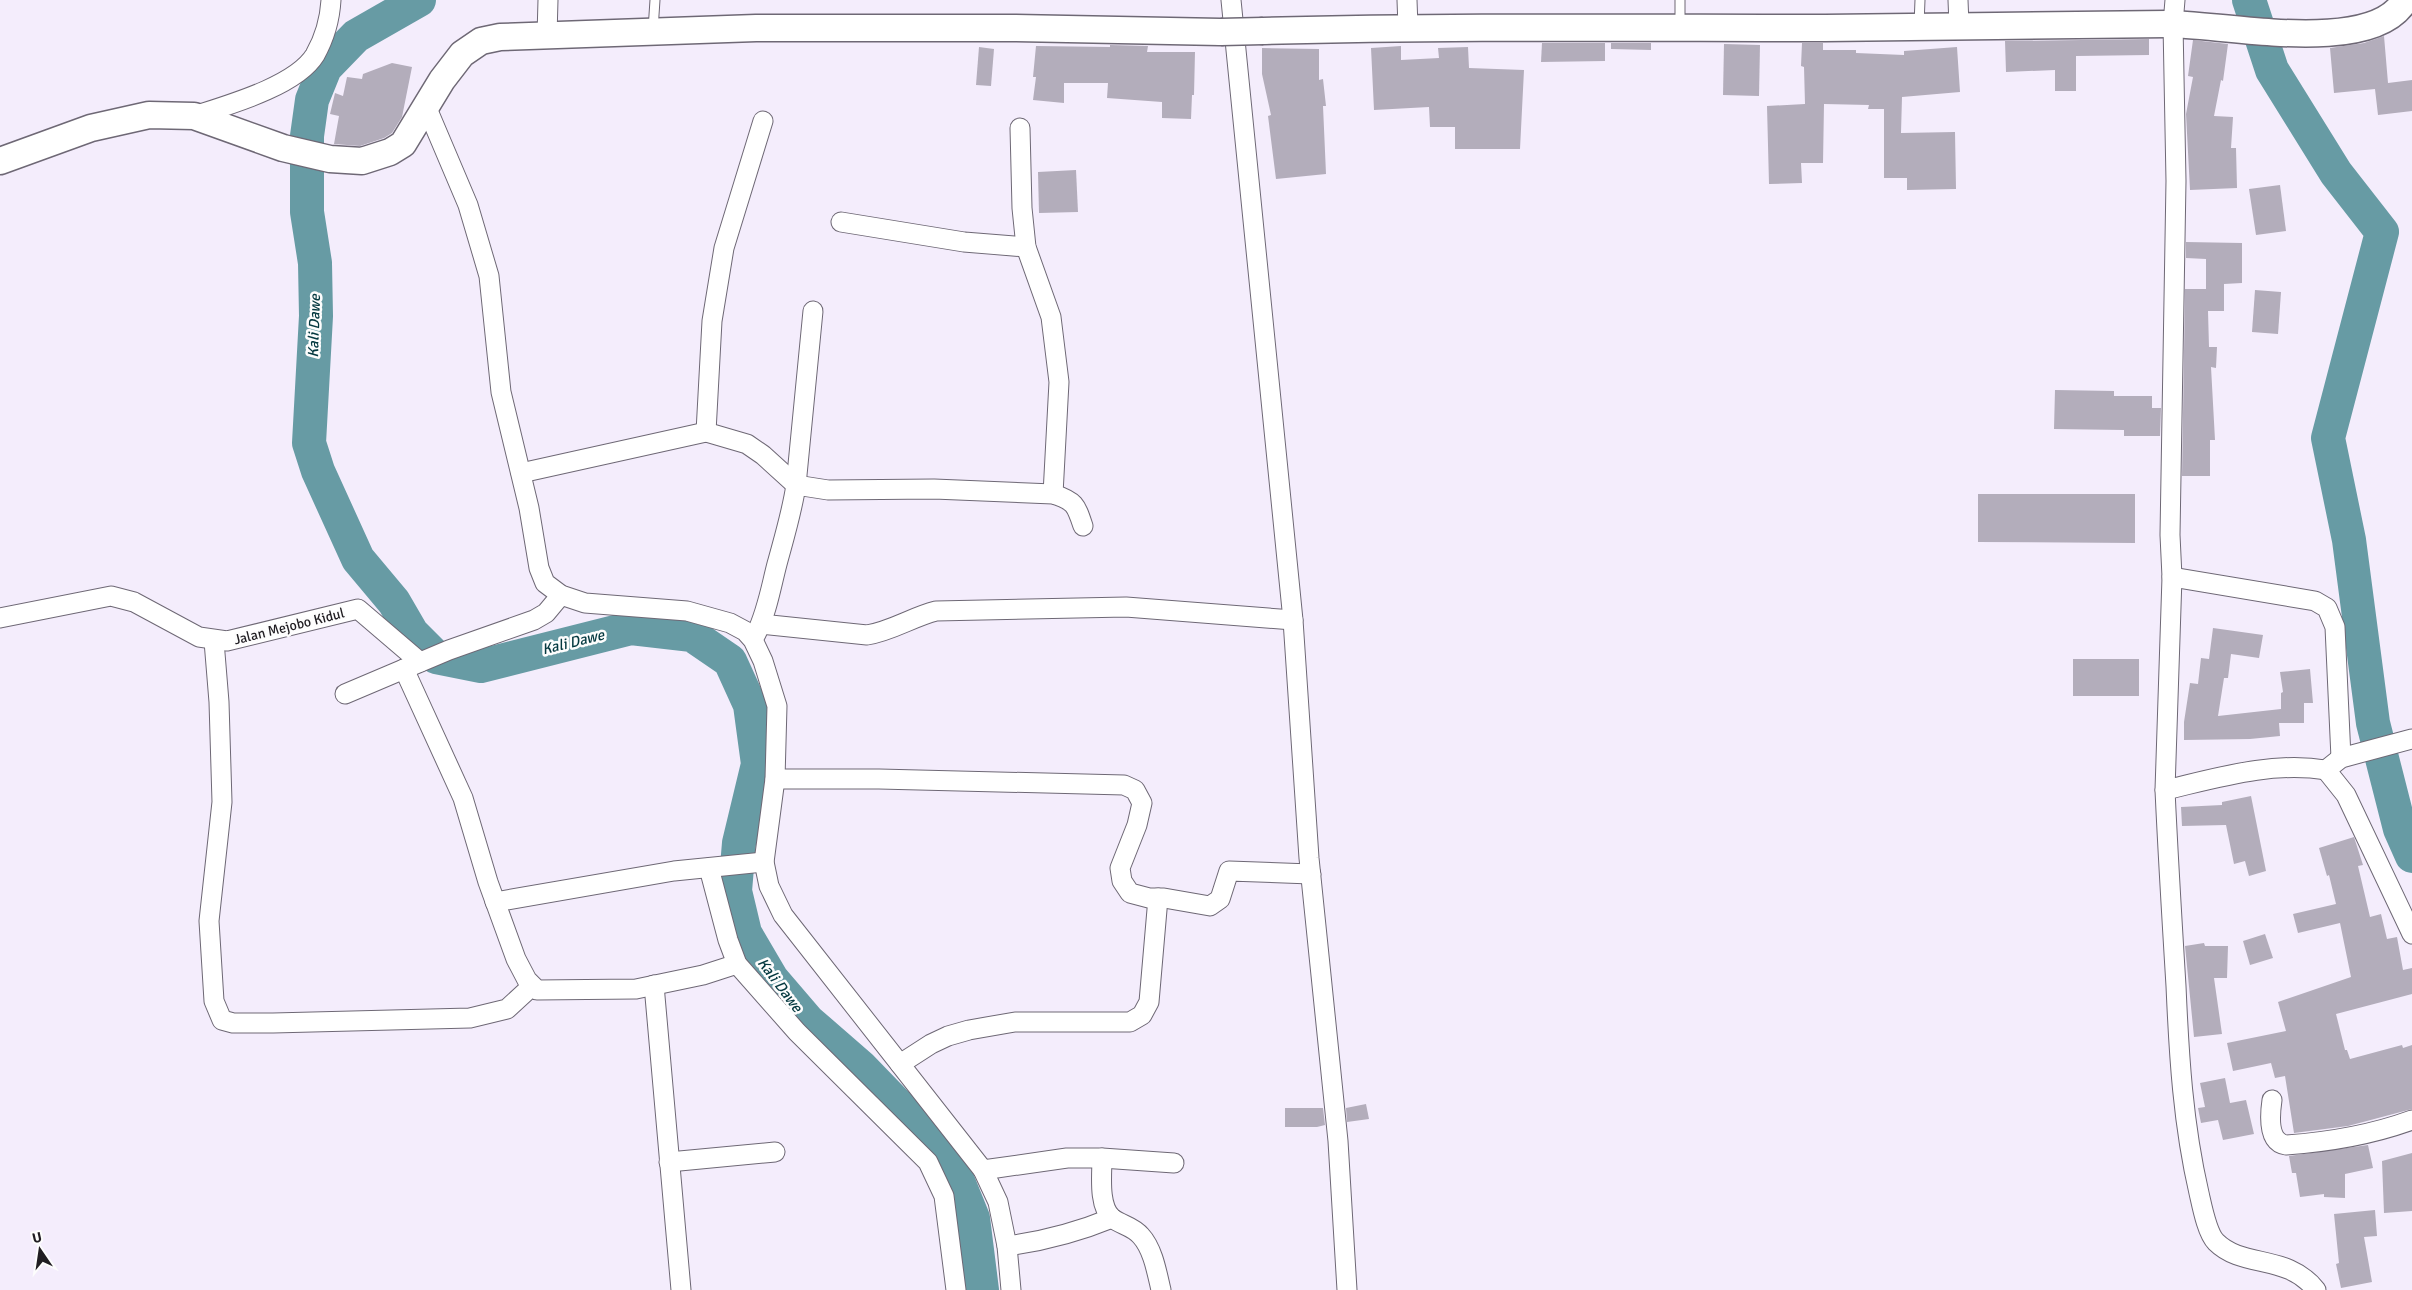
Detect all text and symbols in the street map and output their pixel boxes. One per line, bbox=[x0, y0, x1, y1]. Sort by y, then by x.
water label: Kali Dawe bbox=[304, 293, 324, 358]
street label: Jalan Mejobo Kidul bbox=[232, 605, 346, 648]
water label: Kali Dawe bbox=[540, 625, 607, 658]
water label: Kali Dawe bbox=[754, 954, 807, 1017]
north arrow bbox=[15, 1225, 65, 1275]
text: U bbox=[31, 1228, 44, 1247]

